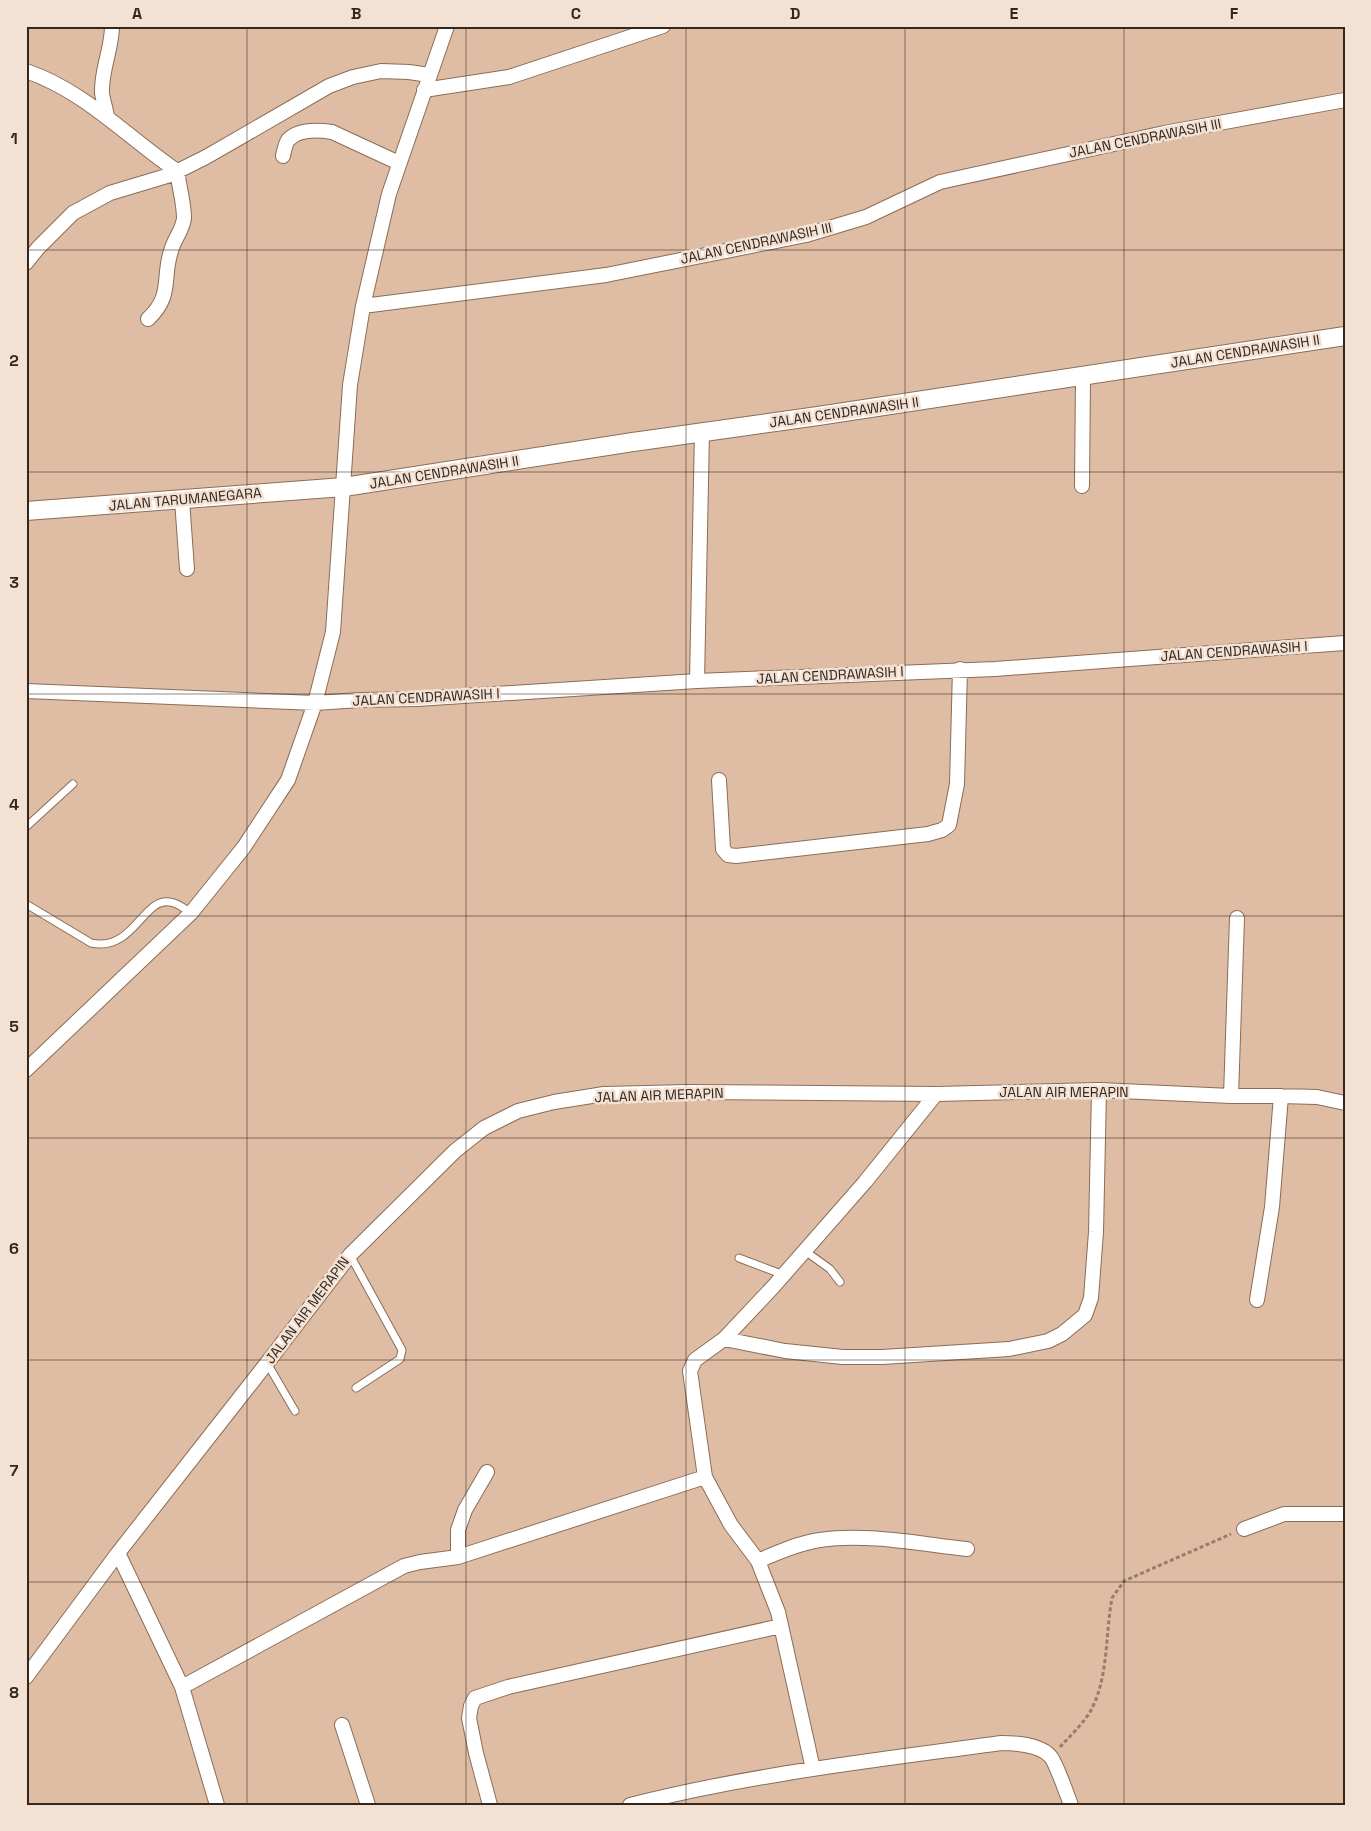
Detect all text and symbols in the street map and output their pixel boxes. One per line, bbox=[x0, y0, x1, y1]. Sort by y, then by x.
text: A bbox=[132, 3, 142, 24]
text: B bbox=[351, 3, 361, 24]
text: C bbox=[571, 3, 581, 24]
text: D bbox=[790, 3, 800, 24]
text: E bbox=[1010, 3, 1019, 24]
text: F bbox=[1230, 3, 1239, 24]
street label: JALAN CENDRAWASIH III bbox=[1067, 114, 1223, 162]
text: 1 bbox=[10, 128, 18, 149]
street label: JALAN CENDRAWASIH III bbox=[679, 218, 833, 268]
street label: JALAN CENDRAWASIH II bbox=[1169, 330, 1321, 372]
text: 2 bbox=[9, 350, 19, 371]
street label: JALAN CENDRAWASIH II bbox=[768, 393, 920, 431]
street label: JALAN CENDRAWASIH II bbox=[368, 451, 520, 493]
street label: JALAN TARUMANEGARA bbox=[108, 483, 263, 515]
text: 3 bbox=[9, 572, 19, 593]
street label: JALAN CENDRAWASIH I bbox=[1160, 637, 1308, 665]
street label: JALAN CENDRAWASIH I bbox=[756, 662, 904, 688]
street label: JALAN CENDRAWASIH I bbox=[352, 684, 500, 710]
text: 4 bbox=[9, 794, 19, 815]
text: 5 bbox=[9, 1016, 19, 1037]
street label: JALAN AIR MERAPIN bbox=[999, 1083, 1129, 1101]
street label: JALAN AIR MERAPIN bbox=[594, 1084, 724, 1106]
text: 6 bbox=[9, 1238, 19, 1259]
street label: JALAN AIR MERAPIN bbox=[261, 1253, 353, 1367]
text: 7 bbox=[10, 1460, 19, 1481]
text: 8 bbox=[9, 1682, 19, 1703]

